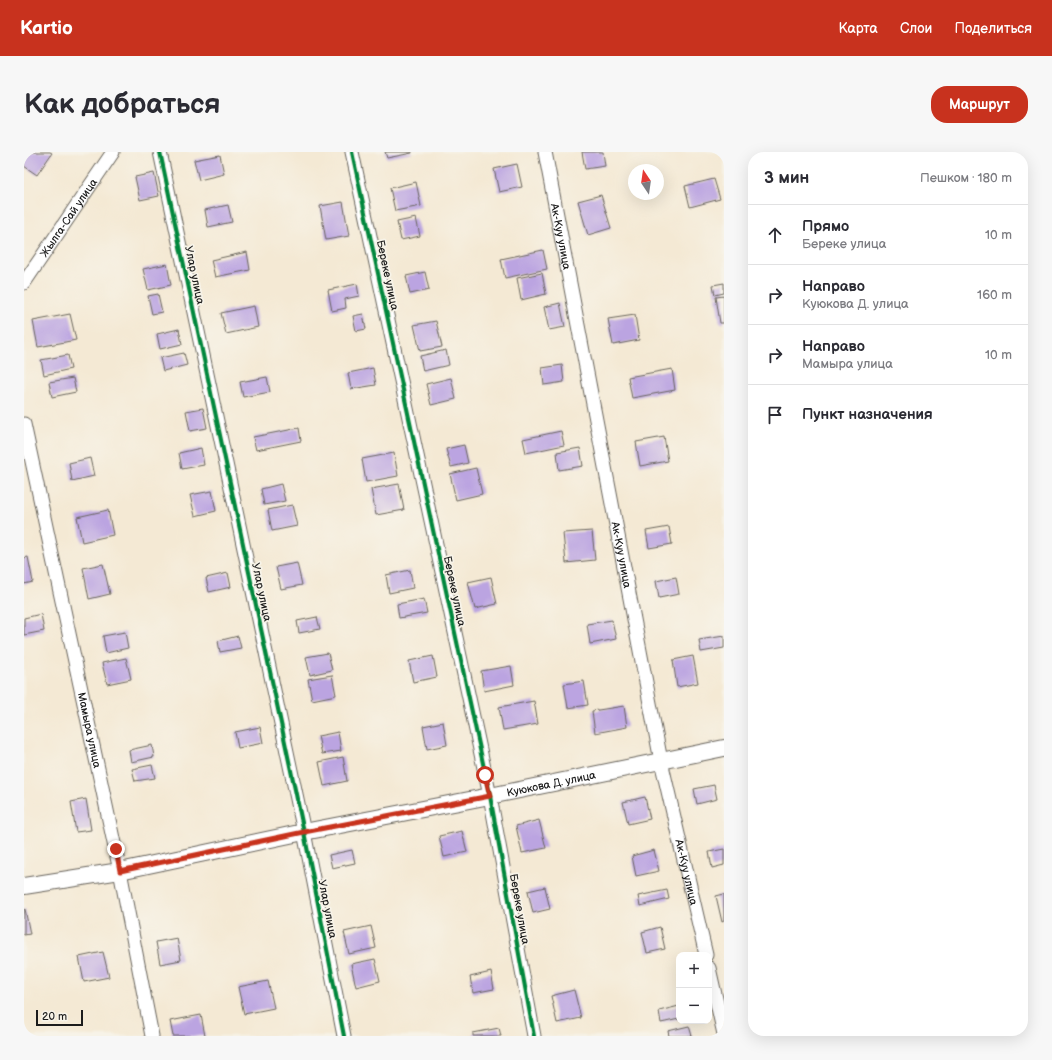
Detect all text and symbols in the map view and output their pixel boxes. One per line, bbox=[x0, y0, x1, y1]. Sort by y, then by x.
text: Kartio bbox=[20, 17, 73, 40]
text: Карта bbox=[838, 20, 878, 37]
text: Слои bbox=[900, 20, 932, 37]
text: Поделиться bbox=[954, 20, 1032, 37]
button: Маршрут bbox=[931, 86, 1028, 123]
text: Как добраться bbox=[24, 88, 221, 121]
north arrow bbox=[628, 164, 664, 200]
text: 3 мин bbox=[764, 168, 809, 188]
text: Пешком · 180 m bbox=[920, 170, 1012, 186]
street label: Жылга-Сай улица bbox=[38, 176, 100, 260]
street label: Ак-Куу улица bbox=[548, 201, 573, 271]
text: Прямо bbox=[802, 217, 849, 236]
icon: ahead bbox=[764, 224, 786, 246]
text: 10 m bbox=[985, 227, 1012, 243]
text: Береке улица bbox=[802, 236, 886, 252]
street label: Береке улица bbox=[374, 239, 401, 312]
street label: Улар улица bbox=[182, 245, 207, 306]
text: Направо bbox=[802, 277, 865, 296]
icon: right bbox=[764, 284, 786, 306]
text: 160 m bbox=[977, 287, 1012, 303]
text: Куюкова Д. улица bbox=[802, 296, 909, 312]
text: Направо bbox=[802, 337, 865, 356]
icon: right bbox=[764, 344, 786, 366]
text: 10 m bbox=[985, 347, 1012, 363]
text: Мамыра улица bbox=[802, 356, 893, 372]
icon: arrive bbox=[764, 404, 786, 426]
text: Пункт назначения bbox=[802, 405, 933, 424]
street label: Ак-Куу улица bbox=[608, 520, 634, 590]
street label: Береке улица bbox=[441, 555, 468, 628]
street label: Улар улица bbox=[249, 562, 274, 623]
street label: Мамыра улица bbox=[75, 691, 104, 770]
route start bbox=[476, 766, 494, 784]
street label: Куюкова Д. улица bbox=[505, 768, 597, 799]
street label: Ак-Куу улица bbox=[672, 837, 700, 907]
route end bbox=[107, 840, 125, 858]
street label: Береке улица bbox=[507, 873, 532, 946]
street label: Улар улица bbox=[315, 879, 340, 940]
map controls bbox=[676, 952, 712, 1024]
button: + bbox=[676, 952, 712, 988]
button: − bbox=[676, 988, 712, 1024]
scale bar bbox=[36, 1008, 83, 1027]
text: 20 m bbox=[42, 1010, 67, 1023]

